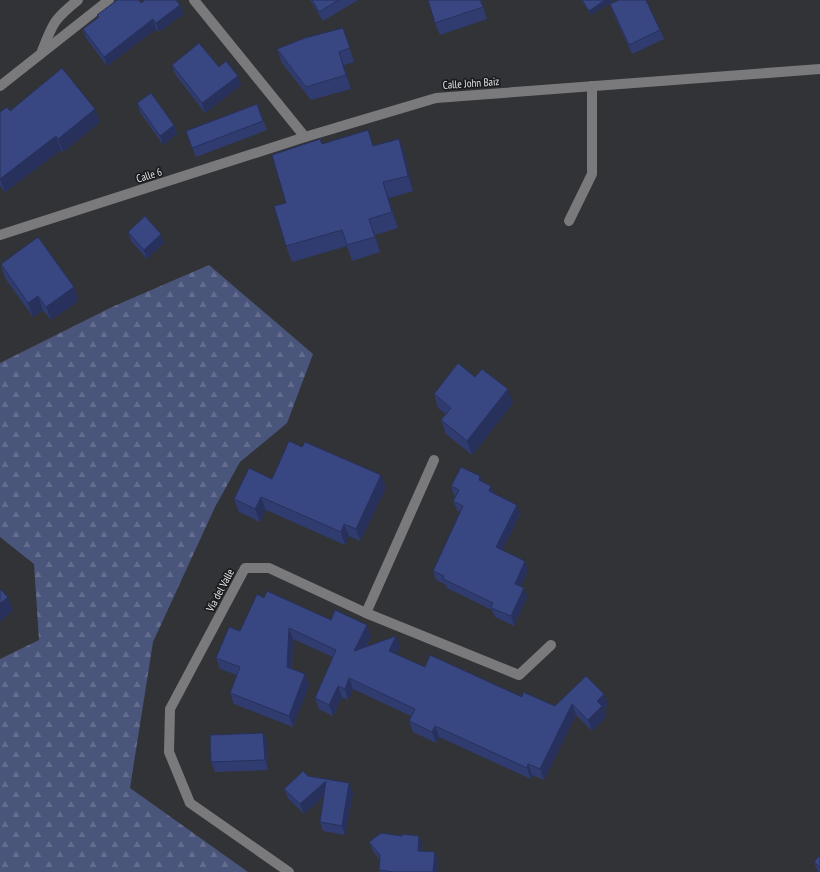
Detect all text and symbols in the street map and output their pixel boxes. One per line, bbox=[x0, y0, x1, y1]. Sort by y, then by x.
street label: Calle John Baiz bbox=[442, 74, 500, 92]
street label: Calle 6 bbox=[134, 164, 164, 186]
street label: Vía del Valle bbox=[202, 566, 237, 615]

